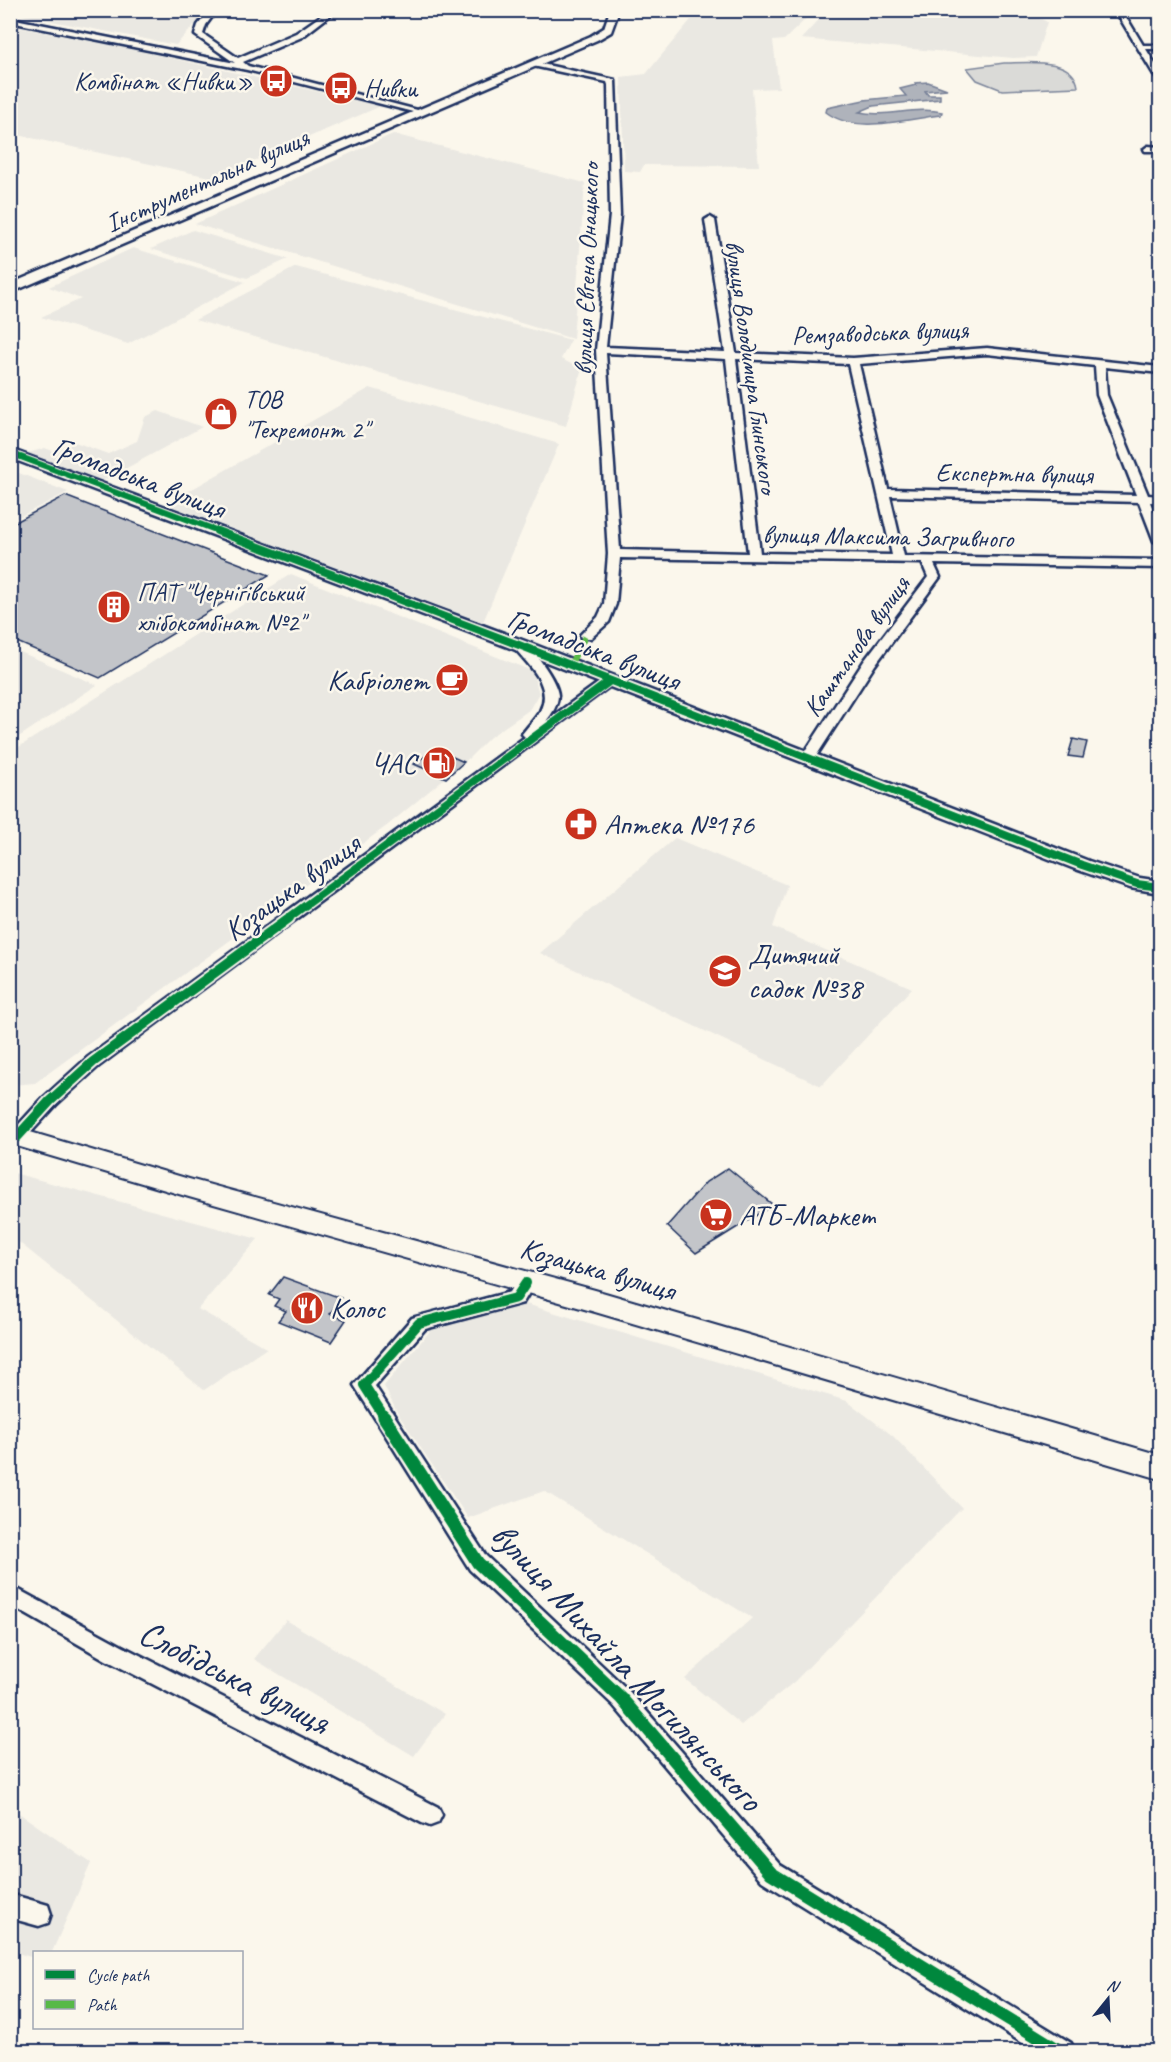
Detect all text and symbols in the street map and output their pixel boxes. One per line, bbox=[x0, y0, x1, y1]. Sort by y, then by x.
bus stop icon: Комбінат «Нивки» bbox=[258, 63, 294, 99]
place label: Комбінат «Нивки» bbox=[74, 65, 253, 98]
bus stop icon: Нивки bbox=[323, 70, 359, 106]
place label: Нивки bbox=[364, 72, 419, 105]
street label: Інструментальна вулиця bbox=[100, 120, 315, 240]
street label: вулиця Євгена Онацького bbox=[566, 159, 607, 376]
street label: вулиця Володимира Глинського bbox=[717, 238, 786, 499]
street label: Ремзаводська вулиця bbox=[791, 313, 971, 352]
place label: ТОВ "Техремонт 2" bbox=[244, 383, 373, 446]
shop icon: ТОВ "Техремонт 2" bbox=[203, 396, 239, 432]
street label: Громадська вулиця bbox=[47, 427, 233, 528]
street label: Експертна вулиця bbox=[935, 456, 1095, 491]
street label: вулиця Максима Загривного bbox=[762, 518, 1015, 555]
street label: Каштанова вулиця bbox=[796, 568, 918, 723]
place label: ПАТ "Чернігівський хлібокомбінат №2" bbox=[137, 576, 309, 639]
building icon: ПАТ "Чернігівський хлібокомбінат №2" bbox=[96, 589, 132, 625]
street label: Громадська вулиця bbox=[502, 599, 688, 700]
place label: Кабріолет bbox=[327, 661, 431, 699]
cafe icon: Кабріолет bbox=[434, 662, 470, 698]
place label: ЧАС bbox=[371, 744, 420, 782]
fuel station icon: ЧАС bbox=[421, 745, 457, 781]
place label: Аптека №176 bbox=[604, 805, 756, 843]
pharmacy icon: Аптека №176 bbox=[563, 806, 599, 842]
street label: Козацька вулиця bbox=[216, 823, 370, 949]
place label: Дитячий садок №38 bbox=[748, 935, 864, 1007]
school or university icon: Дитячий садок №38 bbox=[707, 953, 743, 989]
place label: АТБ-Маркет bbox=[739, 1196, 877, 1234]
supermarket icon: АТБ-Маркет bbox=[698, 1197, 734, 1233]
street label: Козацька вулиця bbox=[516, 1229, 683, 1310]
place label: Колос bbox=[330, 1289, 386, 1327]
restaurant icon: Колос bbox=[289, 1290, 325, 1326]
street label: вулиця Михайла Могилянського bbox=[481, 1512, 775, 1823]
street label: Слобідська вулиця bbox=[131, 1609, 339, 1745]
legend bbox=[33, 1951, 243, 2029]
text: Cycle path bbox=[87, 1964, 150, 1986]
north arrow bbox=[1078, 1969, 1138, 2029]
text: N bbox=[1105, 1975, 1123, 1998]
text: Path bbox=[87, 1994, 117, 2016]

